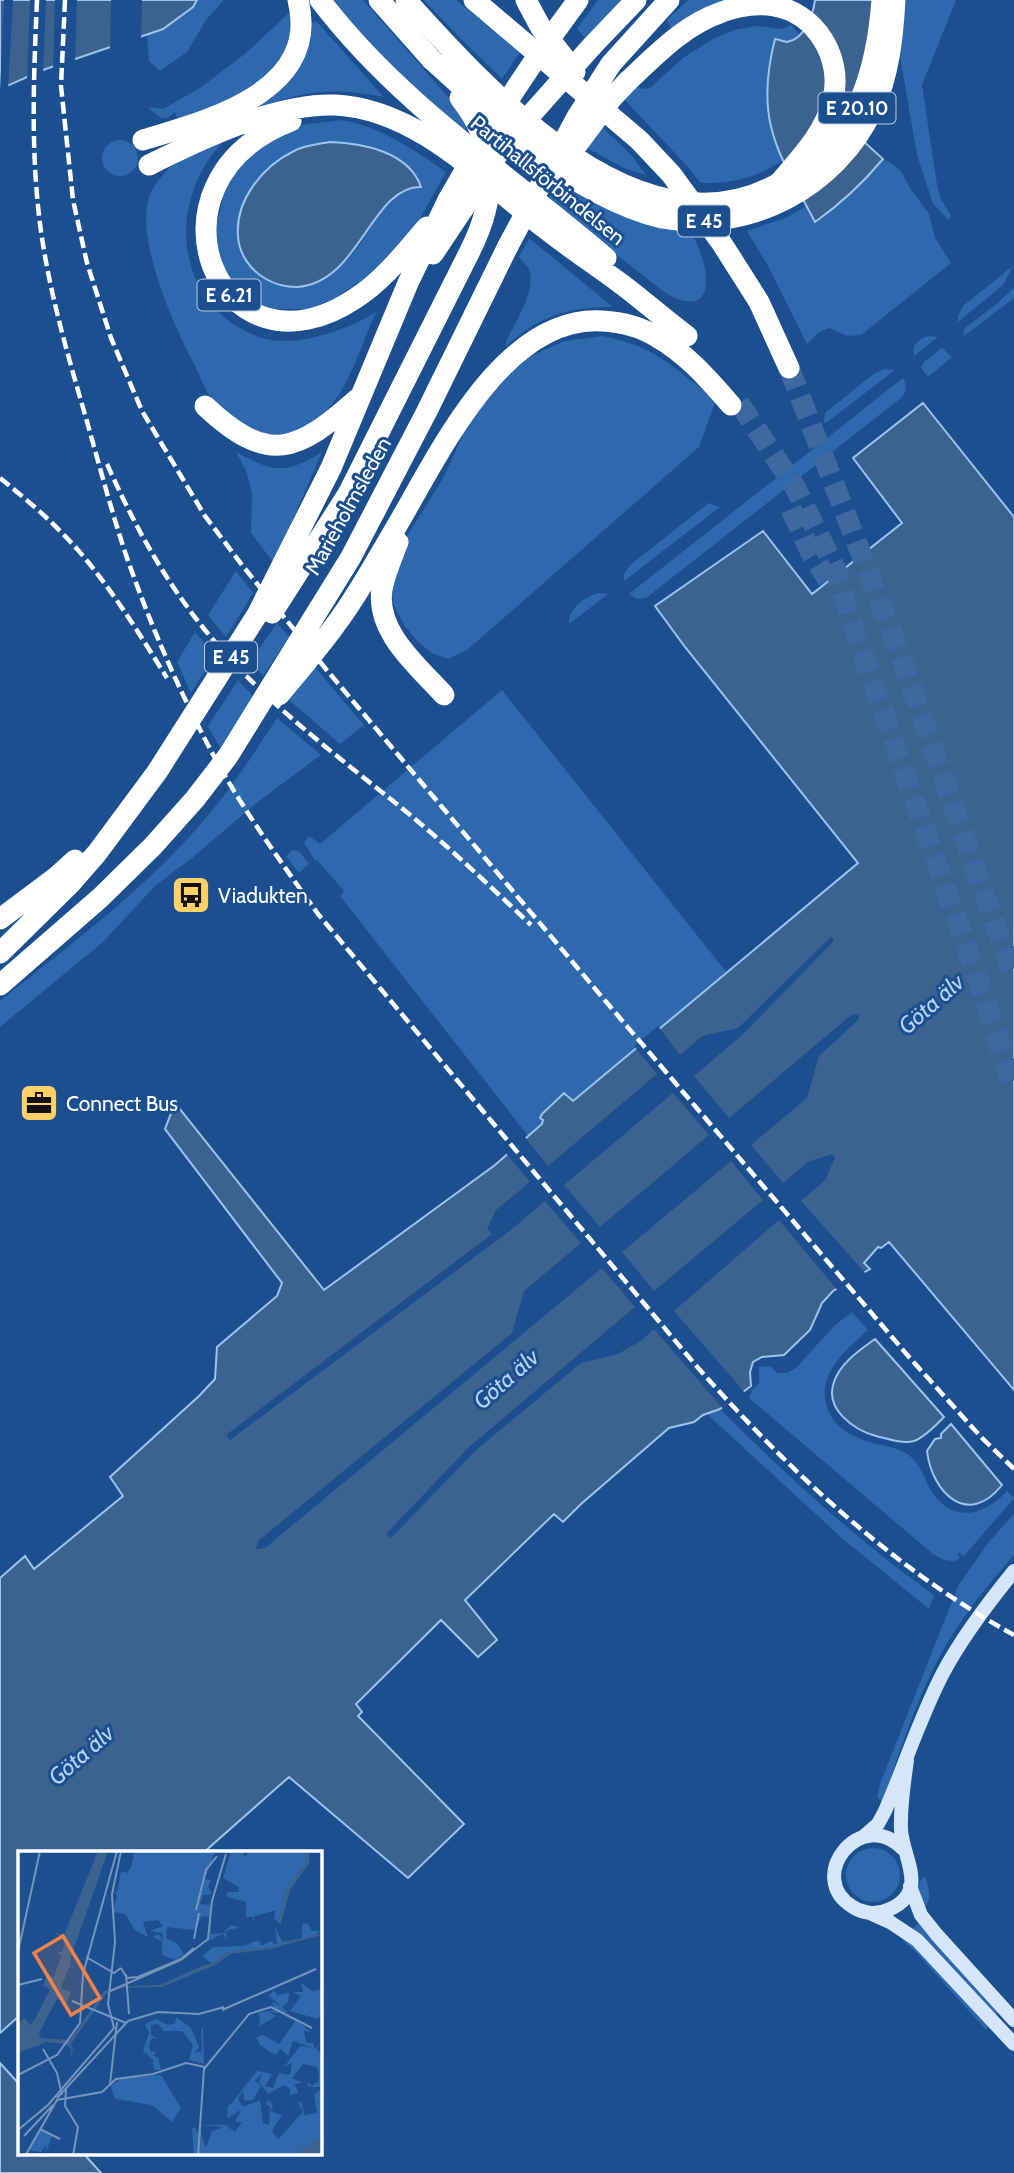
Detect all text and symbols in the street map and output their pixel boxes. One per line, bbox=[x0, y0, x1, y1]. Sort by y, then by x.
road number: E 20.10 bbox=[818, 92, 896, 124]
street label: Partihallsförbindelsen bbox=[466, 110, 630, 250]
road number: E 45 bbox=[678, 206, 730, 236]
road number: E 6.21 bbox=[198, 280, 260, 310]
street label: Marieholmsleden bbox=[300, 433, 396, 579]
road number: E 45 bbox=[205, 642, 257, 672]
bus stop icon: Viadukten bbox=[170, 874, 212, 916]
place label: Viadukten bbox=[218, 883, 308, 908]
water label: Göta älv bbox=[892, 967, 970, 1040]
office icon: Connect Bus bbox=[18, 1082, 60, 1124]
place label: Connect Bus bbox=[66, 1091, 178, 1116]
water label: Göta älv bbox=[467, 1342, 545, 1415]
water label: Göta älv bbox=[42, 1718, 120, 1791]
inset map bbox=[18, 1851, 322, 2156]

